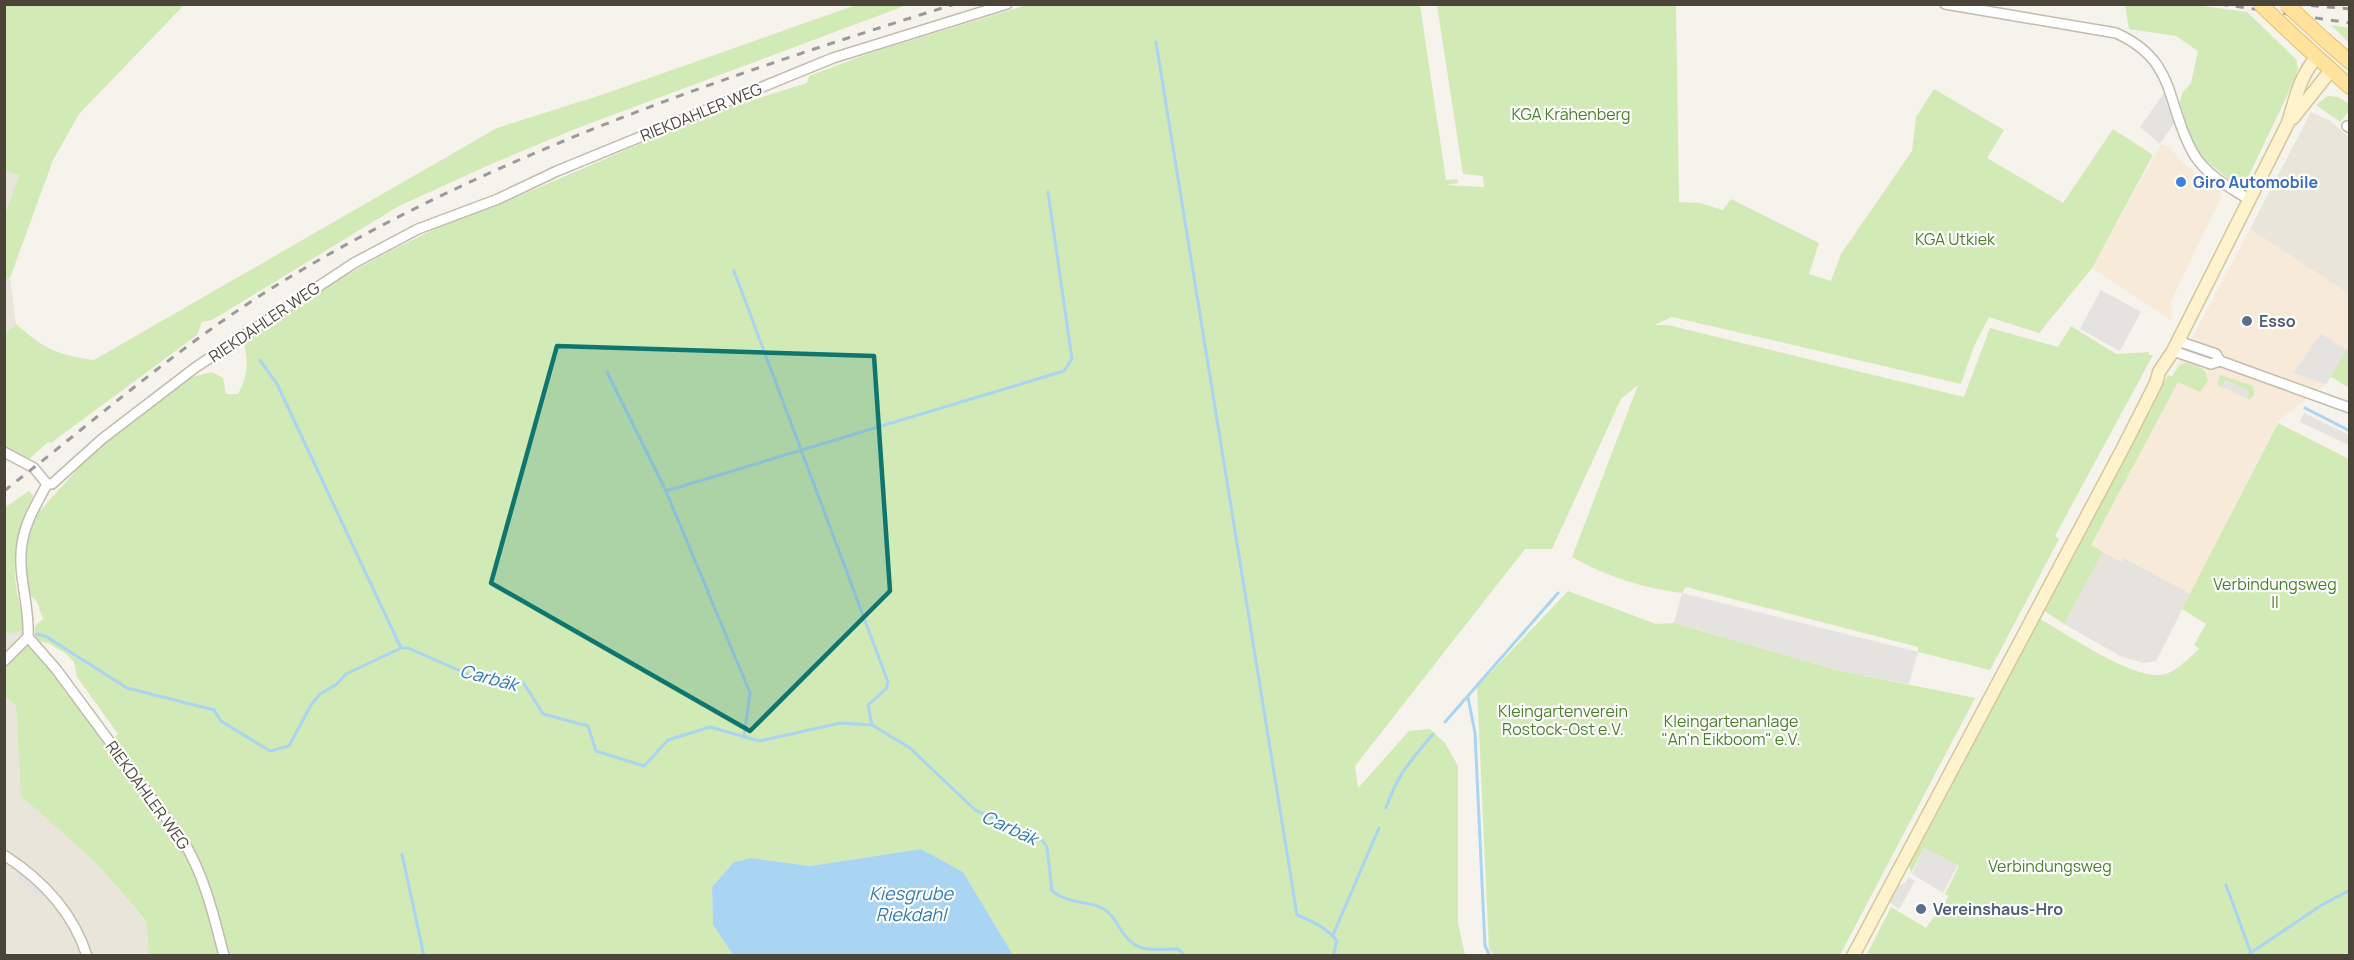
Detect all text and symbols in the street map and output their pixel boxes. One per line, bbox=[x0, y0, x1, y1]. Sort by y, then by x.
street label: RIEKDAHLER WEG bbox=[637, 78, 765, 146]
park label: KGA Krähenberg bbox=[1512, 103, 1630, 125]
place label: Giro Automobile bbox=[2193, 171, 2319, 193]
marker: Giro Automobile bbox=[2174, 175, 2188, 189]
park label: KGA Utkiek bbox=[1915, 228, 1996, 250]
street label: RIEKDAHLER WEG bbox=[204, 277, 324, 367]
place label: Esso bbox=[2259, 310, 2296, 332]
marker: Esso bbox=[2240, 314, 2254, 328]
park label: Verbindungsweg II bbox=[2213, 573, 2337, 613]
water label: Carbäk bbox=[457, 658, 524, 697]
park label: Kleingartenverein Rostock-Ost e.V. bbox=[1498, 700, 1628, 740]
park label: Kleingartenanlage "An'n Eikboom" e.V. bbox=[1661, 710, 1801, 750]
street label: RIEKDAHLER WEG bbox=[101, 736, 195, 854]
water label: Carbäk bbox=[978, 804, 1045, 852]
park label: Verbindungsweg bbox=[1988, 855, 2112, 877]
water label: Kiesgrube Riekdahl bbox=[869, 881, 954, 926]
place label: Vereinshaus-Hro bbox=[1933, 898, 2063, 920]
marker: Vereinshaus-Hro bbox=[1914, 902, 1928, 916]

